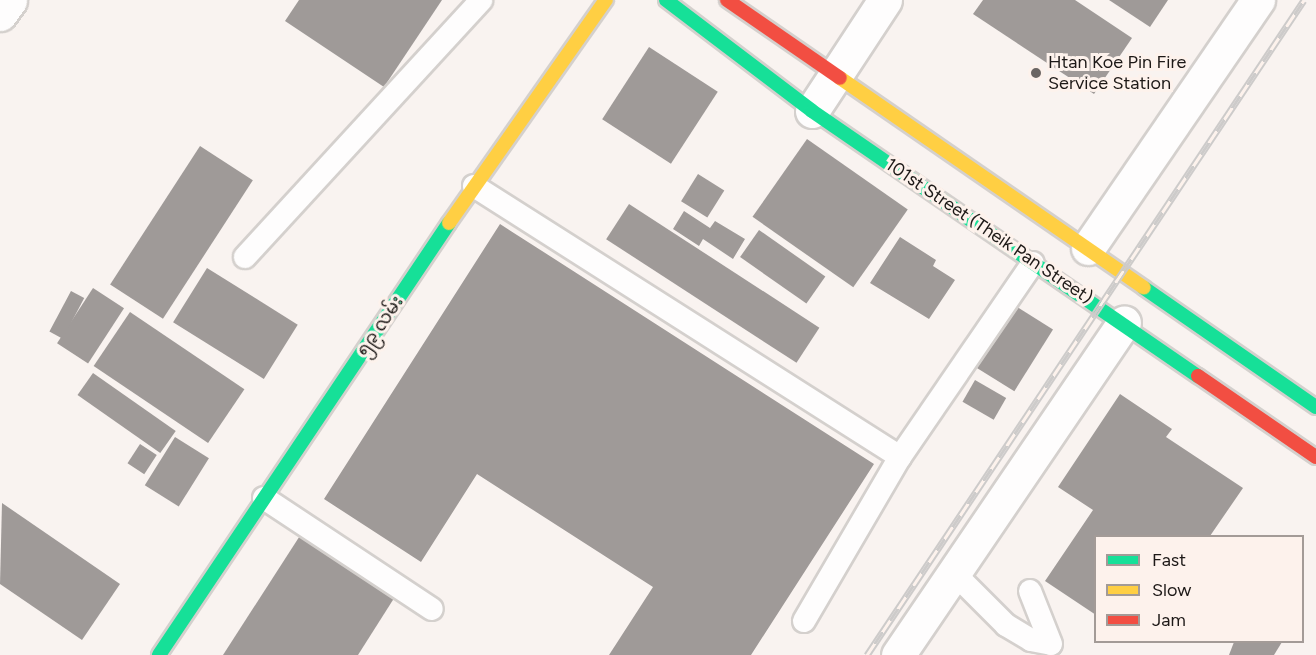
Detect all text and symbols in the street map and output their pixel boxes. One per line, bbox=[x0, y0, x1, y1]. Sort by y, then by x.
place label: Htan Koe Pin Fire Service Station bbox=[1048, 52, 1186, 94]
marker: Htan Koe Pin Fire Service Station bbox=[1029, 66, 1043, 80]
street label: 101st Street (Theik Pan Street) bbox=[881, 154, 1097, 308]
street label: ၅၉ လမ်း bbox=[352, 292, 408, 360]
legend bbox=[1094, 535, 1304, 643]
text: Fast bbox=[1152, 549, 1186, 571]
text: Slow bbox=[1152, 579, 1191, 601]
text: Jam bbox=[1152, 609, 1186, 631]

